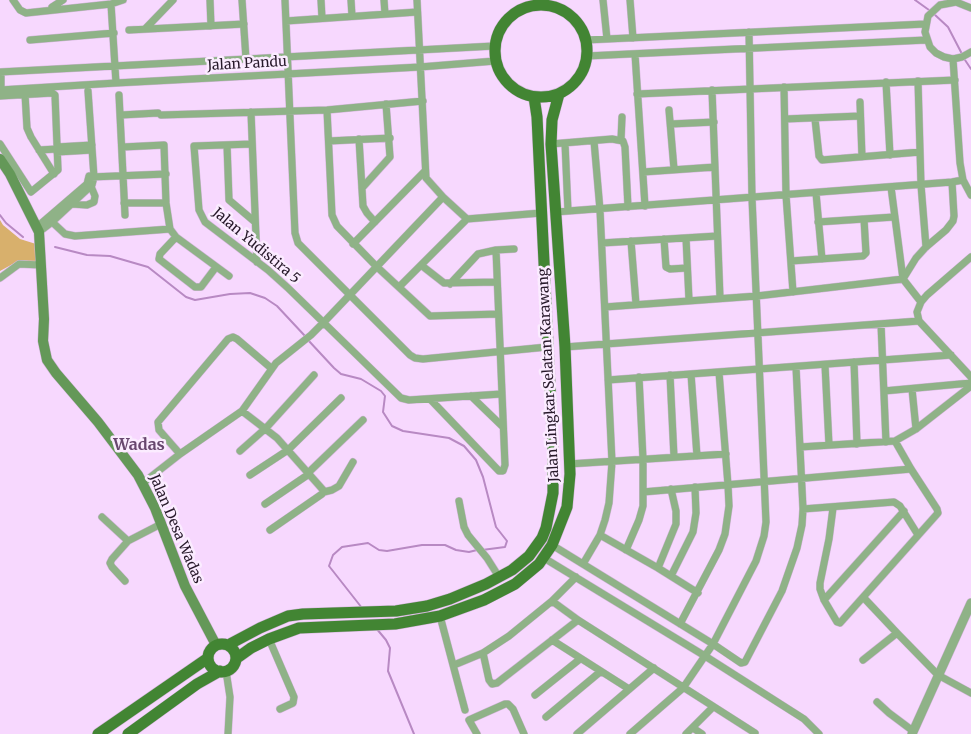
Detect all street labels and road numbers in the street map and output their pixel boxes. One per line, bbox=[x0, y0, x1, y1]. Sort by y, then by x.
street label: Jalan Pandu bbox=[207, 54, 287, 74]
street label: Jalan Yudistira 5 bbox=[209, 205, 303, 287]
street label: Jalan Lingkar Selatan Karawang bbox=[535, 267, 563, 483]
street label: Jalan Desa Wadas bbox=[145, 472, 207, 586]

